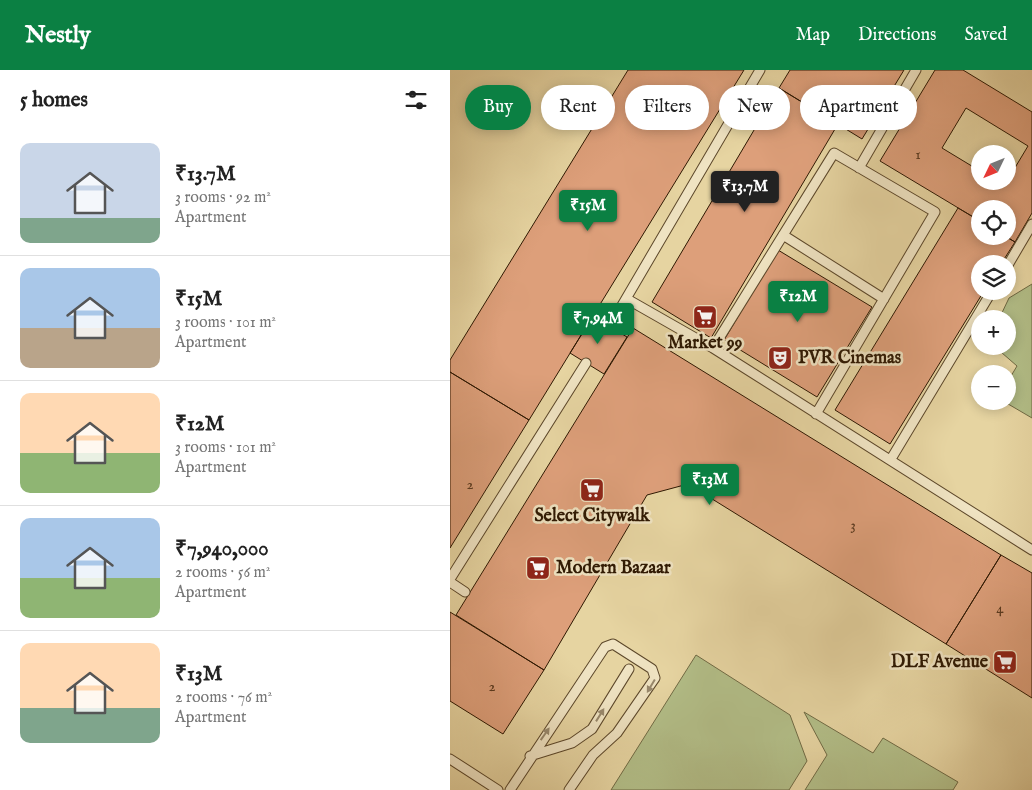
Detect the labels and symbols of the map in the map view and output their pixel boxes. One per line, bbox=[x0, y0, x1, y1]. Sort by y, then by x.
house number: 1 bbox=[915, 145, 921, 164]
north arrow bbox=[971, 145, 1016, 190]
pin: ₹13.7M bbox=[704, 170, 786, 213]
pin: ₹15M bbox=[558, 190, 618, 232]
pin: ₹12M bbox=[768, 280, 828, 323]
pin: ₹7.94M bbox=[557, 302, 639, 345]
supermarket icon: Market 99 bbox=[692, 304, 718, 330]
place label: Market 99 bbox=[668, 332, 743, 355]
theatre icon: PVR Cinemas bbox=[767, 345, 793, 371]
place label: PVR Cinemas bbox=[798, 347, 902, 370]
pin: ₹13M bbox=[680, 464, 740, 506]
house number: 2 bbox=[466, 475, 474, 494]
supermarket icon: Select Citywalk bbox=[579, 477, 605, 503]
place label: Select Citywalk bbox=[534, 505, 651, 528]
house number: 3 bbox=[850, 516, 856, 535]
supermarket icon: Modern Bazaar bbox=[525, 555, 551, 581]
place label: Modern Bazaar bbox=[556, 557, 671, 580]
house number: 4 bbox=[996, 599, 1004, 618]
supermarket icon: DLF Avenue bbox=[992, 649, 1018, 675]
place label: DLF Avenue bbox=[891, 651, 989, 674]
house number: 2 bbox=[488, 677, 496, 696]
one-way arrow bbox=[646, 679, 655, 692]
one-way arrow bbox=[596, 709, 605, 722]
one-way arrow bbox=[540, 728, 550, 741]

